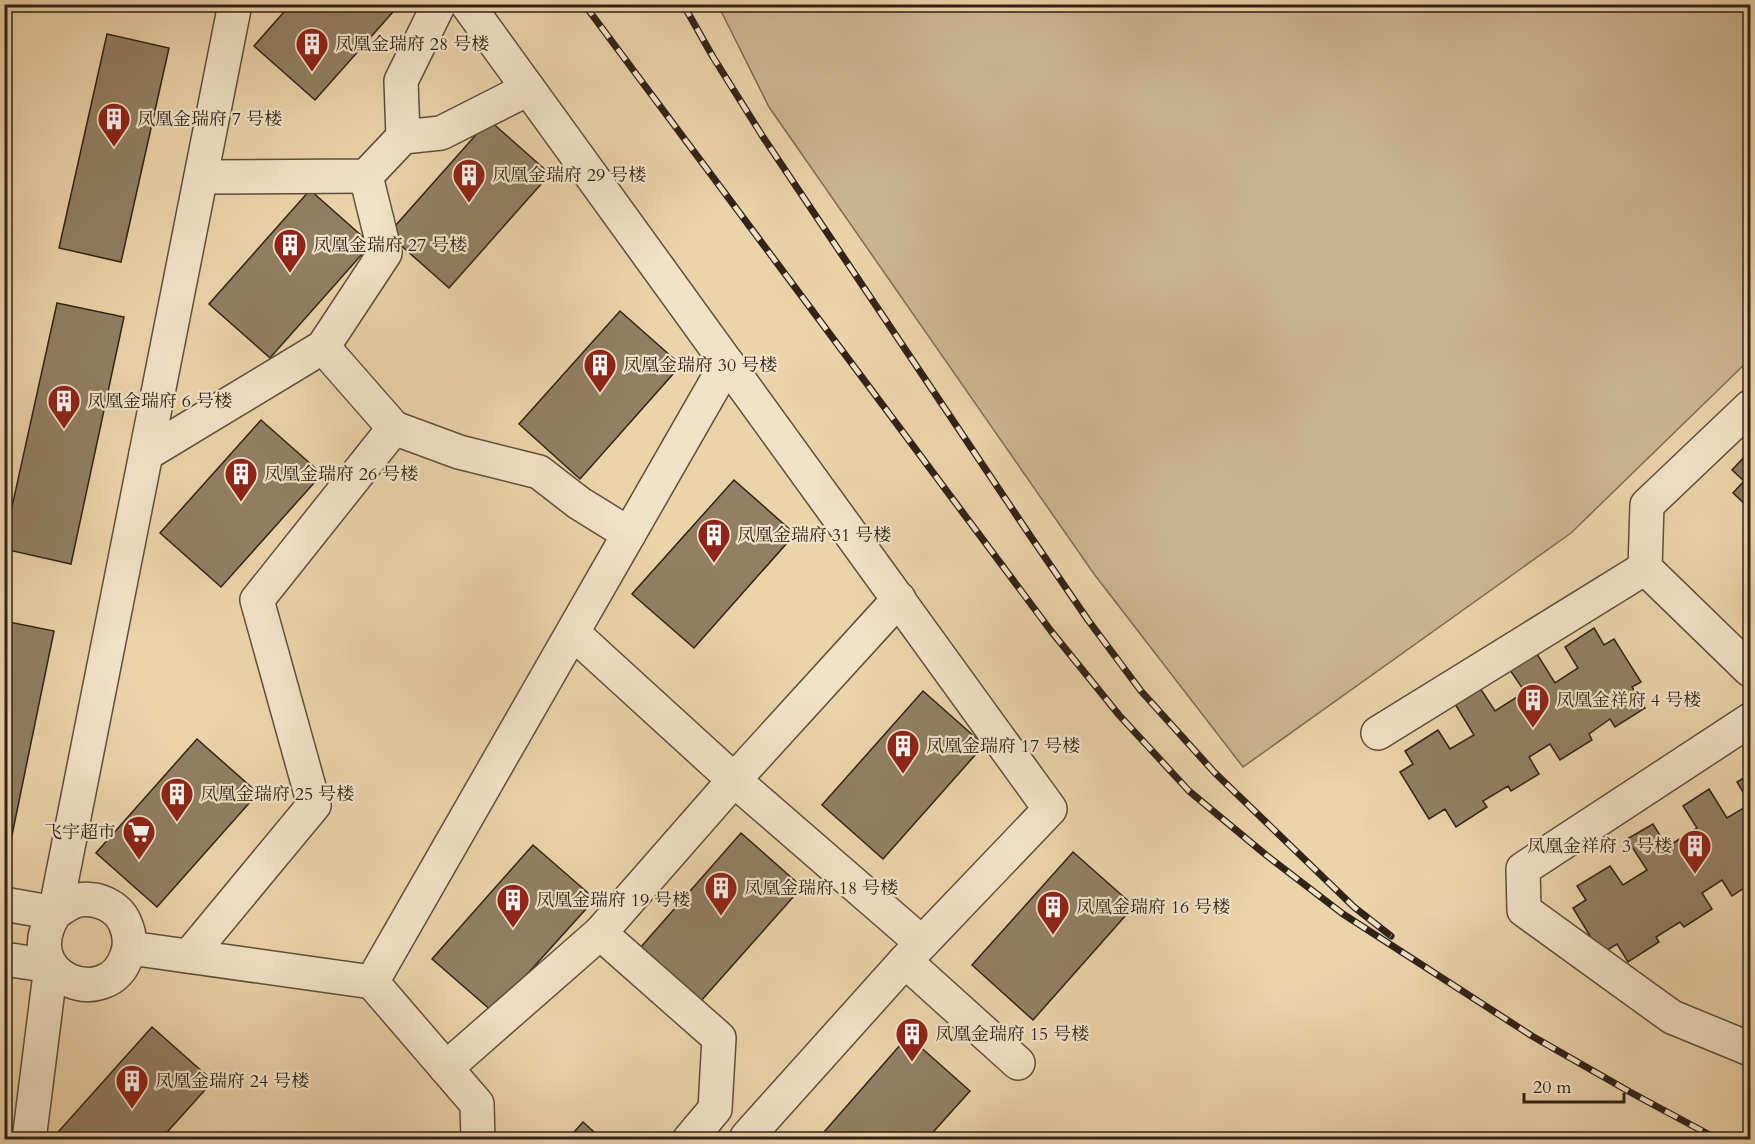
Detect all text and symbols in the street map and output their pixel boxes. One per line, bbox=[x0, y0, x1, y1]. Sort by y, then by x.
building icon: 凤凰金瑞府 28 号楼 bbox=[294, 26, 330, 73]
place label: 凤凰金瑞府 28 号楼 bbox=[335, 32, 489, 57]
building icon: 凤凰金瑞府 7 号楼 bbox=[96, 101, 132, 148]
place label: 凤凰金瑞府 7 号楼 bbox=[137, 107, 282, 132]
building icon: 凤凰金瑞府 29 号楼 bbox=[451, 157, 487, 204]
place label: 凤凰金瑞府 29 号楼 bbox=[492, 163, 646, 188]
building icon: 凤凰金瑞府 27 号楼 bbox=[272, 227, 308, 274]
place label: 凤凰金瑞府 27 号楼 bbox=[313, 233, 467, 258]
building icon: 凤凰金瑞府 30 号楼 bbox=[582, 347, 618, 394]
place label: 凤凰金瑞府 30 号楼 bbox=[623, 353, 777, 378]
building icon: 凤凰金瑞府 6 号楼 bbox=[46, 383, 82, 430]
place label: 凤凰金瑞府 6 号楼 bbox=[87, 389, 232, 414]
building icon: 凤凰金瑞府 26 号楼 bbox=[223, 456, 259, 503]
place label: 凤凰金瑞府 26 号楼 bbox=[264, 462, 418, 487]
building icon: 凤凰金瑞府 31 号楼 bbox=[696, 517, 732, 564]
place label: 凤凰金瑞府 31 号楼 bbox=[737, 523, 891, 548]
building icon: 凤凰金祥府 4 号楼 bbox=[1515, 682, 1551, 729]
place label: 凤凰金祥府 4 号楼 bbox=[1556, 688, 1701, 713]
building icon: 凤凰金瑞府 17 号楼 bbox=[885, 728, 921, 775]
place label: 凤凰金瑞府 17 号楼 bbox=[926, 734, 1080, 759]
building icon: 凤凰金瑞府 25 号楼 bbox=[159, 776, 195, 823]
place label: 凤凰金瑞府 25 号楼 bbox=[200, 782, 354, 807]
supermarket icon: 飞宇超市 bbox=[121, 814, 157, 861]
place label: 飞宇超市 bbox=[44, 820, 116, 845]
building icon: 凤凰金祥府 3 号楼 bbox=[1677, 828, 1713, 875]
place label: 凤凰金祥府 3 号楼 bbox=[1527, 834, 1672, 859]
building icon: 凤凰金瑞府 18 号楼 bbox=[703, 870, 739, 917]
place label: 凤凰金瑞府 18 号楼 bbox=[744, 876, 898, 901]
building icon: 凤凰金瑞府 19 号楼 bbox=[495, 882, 531, 929]
place label: 凤凰金瑞府 19 号楼 bbox=[536, 888, 690, 913]
building icon: 凤凰金瑞府 16 号楼 bbox=[1035, 889, 1071, 936]
place label: 凤凰金瑞府 16 号楼 bbox=[1076, 895, 1230, 920]
building icon: 凤凰金瑞府 15 号楼 bbox=[894, 1016, 930, 1063]
place label: 凤凰金瑞府 15 号楼 bbox=[935, 1022, 1089, 1047]
building icon: 凤凰金瑞府 24 号楼 bbox=[114, 1063, 150, 1110]
scale bar bbox=[1524, 1066, 1624, 1104]
place label: 凤凰金瑞府 24 号楼 bbox=[155, 1069, 309, 1094]
text: 20 m bbox=[1533, 1075, 1572, 1100]

